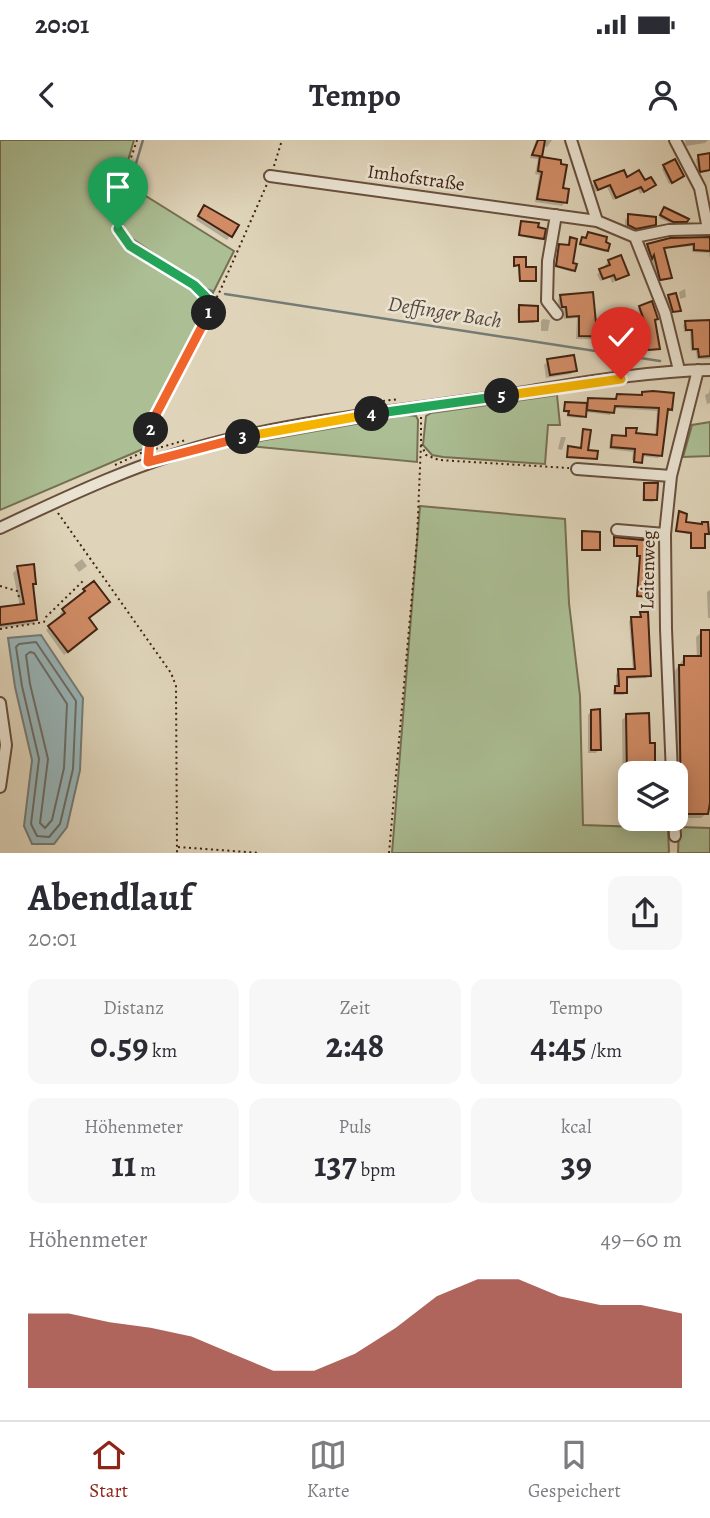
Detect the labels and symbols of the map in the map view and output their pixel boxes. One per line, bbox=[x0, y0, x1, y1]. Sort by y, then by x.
pin bbox=[88, 157, 148, 229]
street label: Imhofstraße bbox=[366, 158, 466, 198]
water label: Deffinger Bach bbox=[386, 289, 504, 335]
pin: 1 bbox=[192, 296, 227, 330]
pin bbox=[591, 307, 651, 379]
pin: 5 bbox=[484, 378, 520, 414]
pin: 4 bbox=[354, 396, 390, 432]
pin: 2 bbox=[134, 412, 168, 448]
pin: 3 bbox=[226, 420, 260, 454]
street label: Leitenweg bbox=[634, 530, 662, 610]

